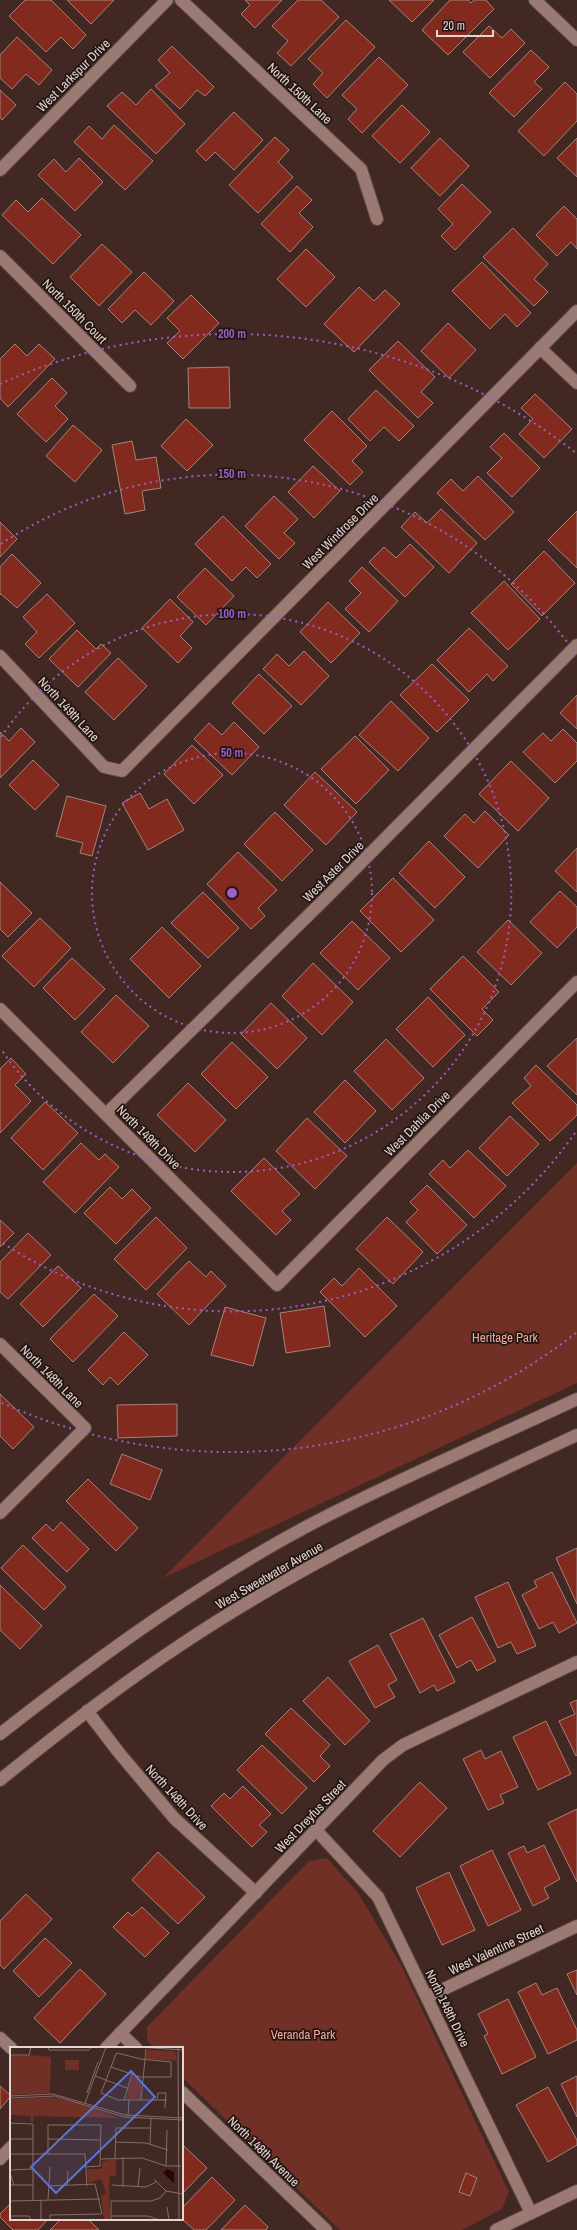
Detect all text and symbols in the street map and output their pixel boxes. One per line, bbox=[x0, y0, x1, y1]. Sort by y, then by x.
scale bar bbox=[437, 12, 493, 38]
text: 20 m bbox=[443, 18, 465, 34]
street label: West Larkspur Drive bbox=[33, 35, 114, 116]
street label: North 150th Lane bbox=[264, 59, 336, 128]
street label: North 150th Court bbox=[39, 275, 111, 347]
text: 200 m bbox=[218, 326, 246, 342]
text: 150 m bbox=[218, 466, 246, 482]
street label: West Windrose Drive bbox=[299, 490, 382, 573]
text: 100 m bbox=[218, 606, 246, 622]
street label: North 149th Lane bbox=[34, 673, 103, 745]
text: 50 m bbox=[221, 745, 243, 761]
street label: West Aster Drive bbox=[299, 837, 368, 906]
centre of rings bbox=[225, 886, 239, 900]
street label: West Dahlia Drive bbox=[381, 1087, 454, 1160]
street label: North 149th Drive bbox=[113, 1102, 184, 1173]
park label: Heritage Park bbox=[472, 1329, 539, 1346]
street label: North 148th Lane bbox=[17, 1341, 87, 1412]
street label: West Sweetwater Avenue bbox=[213, 1538, 326, 1613]
street label: North 148th Drive bbox=[142, 1761, 212, 1834]
street label: West Dreyfus Street bbox=[271, 1776, 350, 1856]
street label: West Valentine Street bbox=[446, 1920, 546, 1979]
street label: North 148th Drive bbox=[421, 1967, 474, 2050]
park label: Veranda Park bbox=[271, 2026, 336, 2043]
inset map bbox=[10, 2047, 183, 2220]
street label: North 148th Avenue bbox=[224, 2113, 303, 2190]

